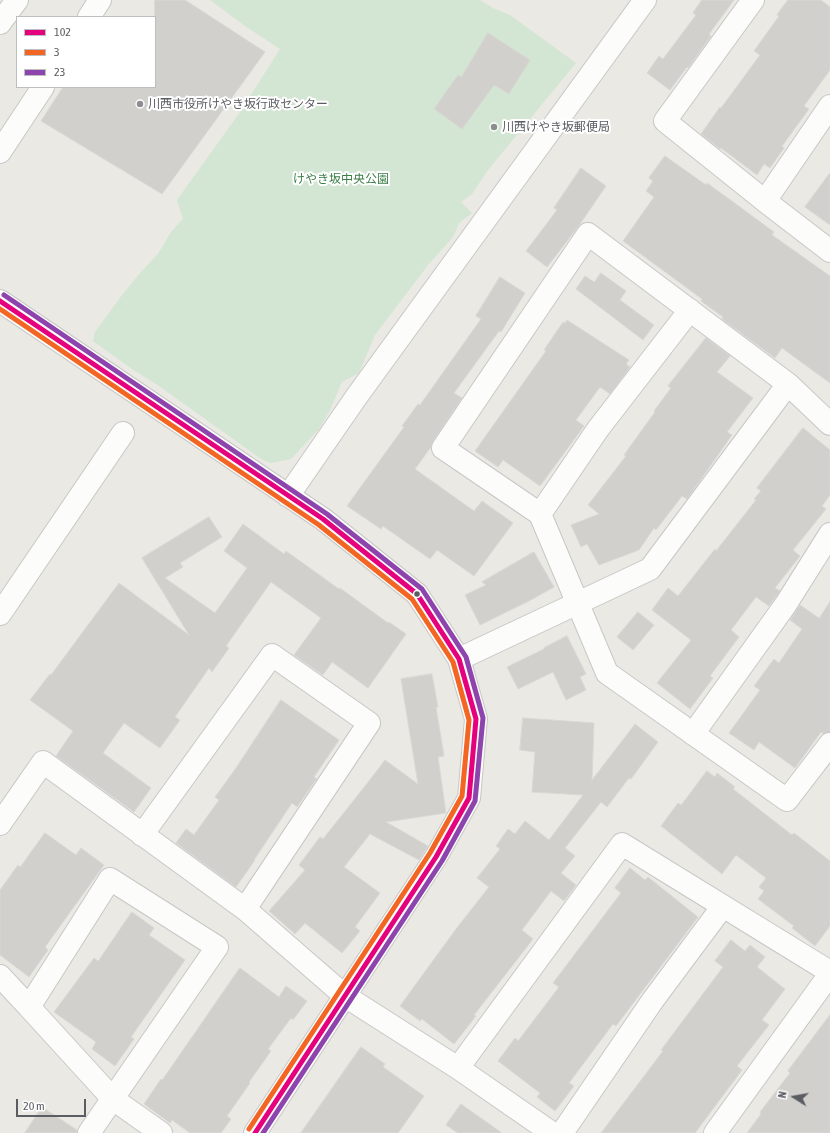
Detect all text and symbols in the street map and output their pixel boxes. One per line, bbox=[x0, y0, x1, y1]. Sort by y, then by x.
legend bbox=[16, 16, 156, 88]
text: 102 bbox=[54, 25, 71, 39]
text: 3 bbox=[54, 45, 60, 59]
text: 23 bbox=[54, 65, 65, 79]
place label: 川西市役所けやき坂行政センター bbox=[148, 97, 328, 111]
marker: 川西市役所けやき坂行政センター bbox=[135, 99, 145, 109]
place label: 川西けやき坂郵便局 bbox=[502, 120, 610, 134]
marker: 川西けやき坂郵便局 bbox=[489, 122, 499, 132]
park label: けやき坂中央公園 bbox=[293, 172, 389, 186]
unlabelled marker bbox=[412, 589, 422, 599]
north arrow bbox=[774, 1077, 814, 1117]
text: N bbox=[776, 1090, 789, 1099]
scale bar bbox=[18, 1091, 88, 1117]
text: 20 m bbox=[23, 1099, 45, 1113]

